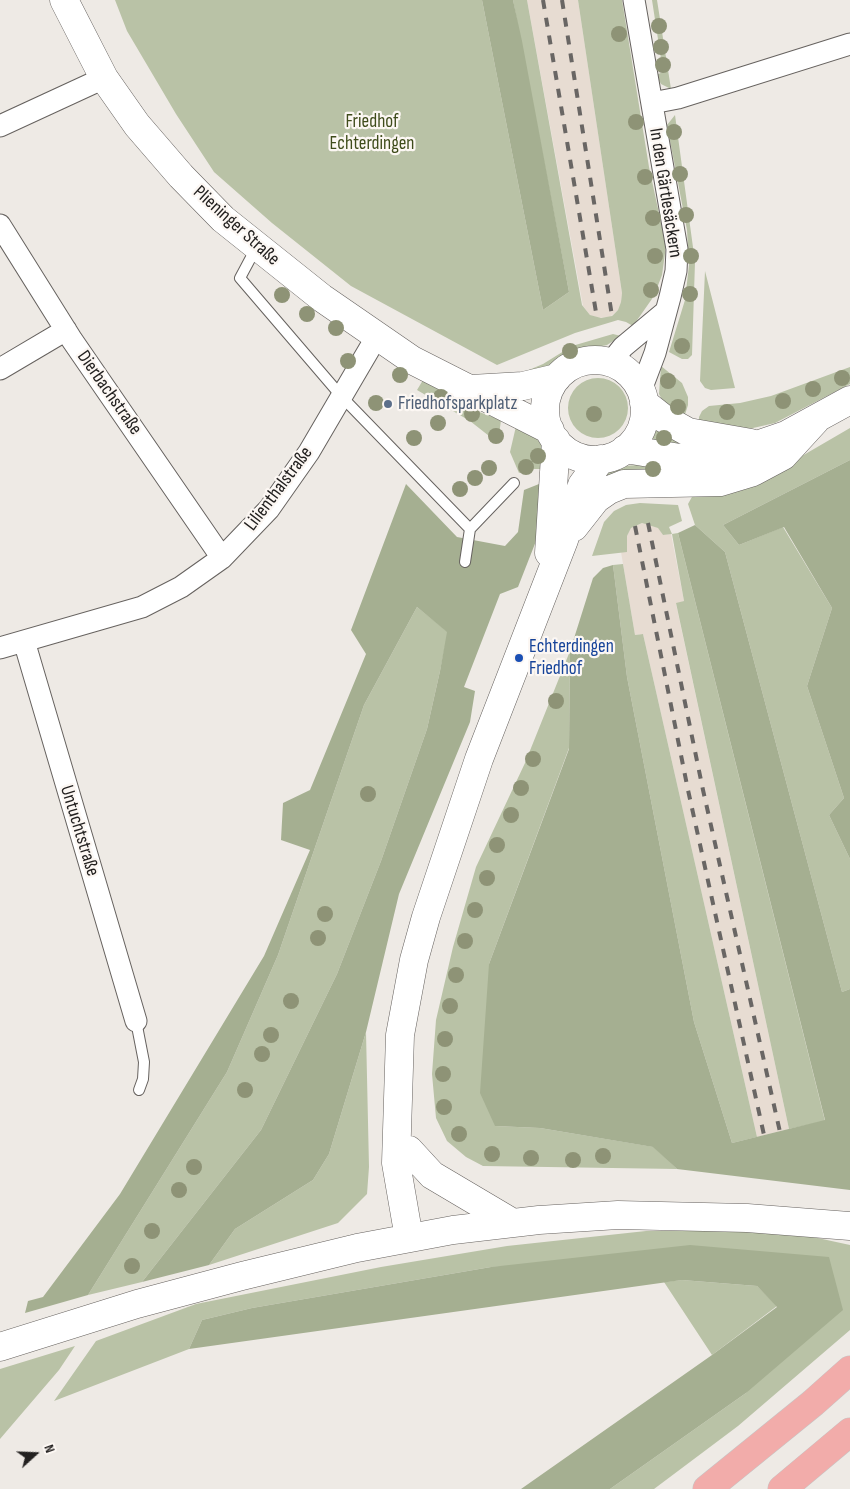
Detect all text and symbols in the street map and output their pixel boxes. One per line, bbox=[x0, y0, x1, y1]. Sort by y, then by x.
park label: Friedhof Echterdingen bbox=[330, 111, 414, 155]
street label: In den Gärtlesäckern bbox=[644, 127, 686, 259]
street label: Plieninger Straße bbox=[188, 181, 284, 271]
street label: Dierbachstraße bbox=[72, 346, 146, 440]
place label: Friedhofsparkplatz bbox=[398, 393, 517, 415]
marker: Friedhofsparkplatz bbox=[382, 398, 394, 410]
street label: Lilienthalstraße bbox=[240, 442, 318, 536]
place label: Echterdingen Friedhof bbox=[529, 636, 614, 680]
marker: Echterdingen Friedhof bbox=[513, 652, 525, 664]
street label: Untuchtstraße bbox=[54, 783, 104, 879]
north arrow bbox=[10, 1429, 60, 1479]
text: N bbox=[40, 1442, 59, 1455]

